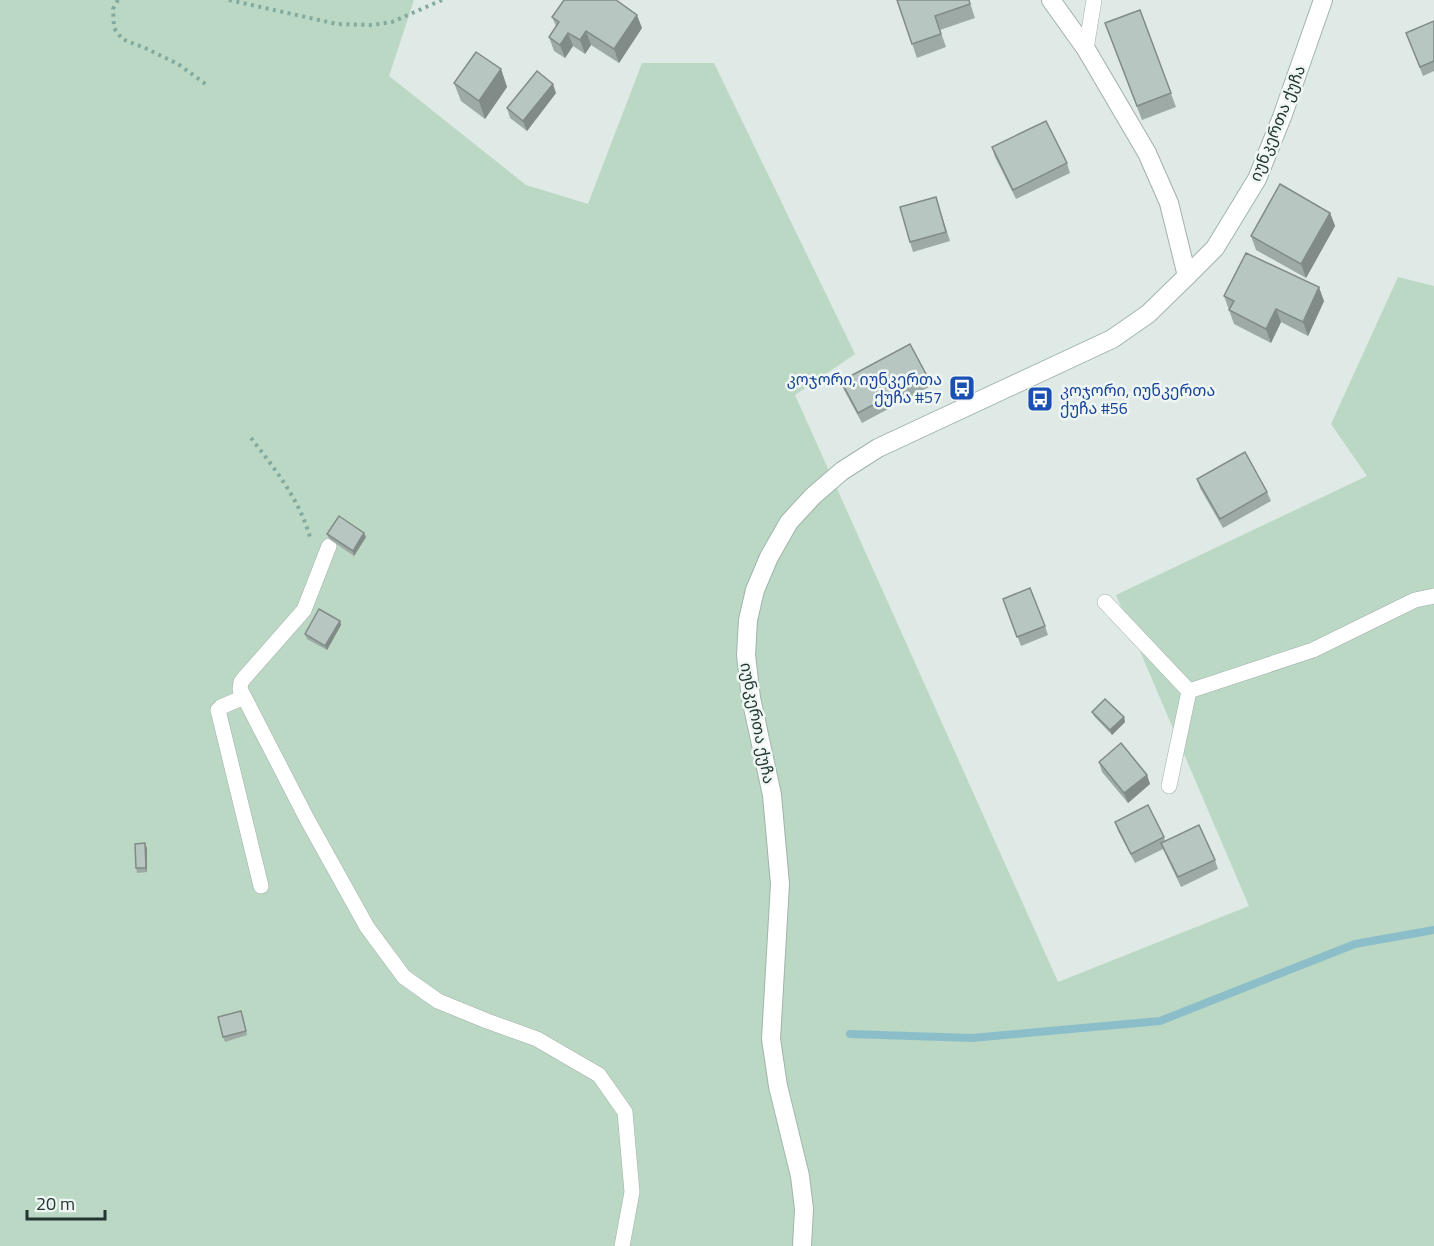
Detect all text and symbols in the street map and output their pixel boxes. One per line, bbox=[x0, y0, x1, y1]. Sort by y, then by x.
street label: იუნკერთა ქუჩა bbox=[1243, 61, 1311, 185]
place label: კოჯორი, იუნკერთა ქუჩა #57 bbox=[787, 367, 942, 409]
bus stop icon: კოჯორი, იუნკერთა ქუჩა #57 bbox=[947, 373, 977, 403]
place label: კოჯორი, იუნკერთა ქუჩა #56 bbox=[1060, 378, 1215, 420]
bus stop icon: კოჯორი, იუნკერთა ქუჩა #56 bbox=[1025, 384, 1055, 414]
street label: იუნკერთა ქუჩა bbox=[734, 660, 782, 786]
scale bar bbox=[27, 1183, 105, 1221]
text: 20 m bbox=[36, 1190, 75, 1217]

